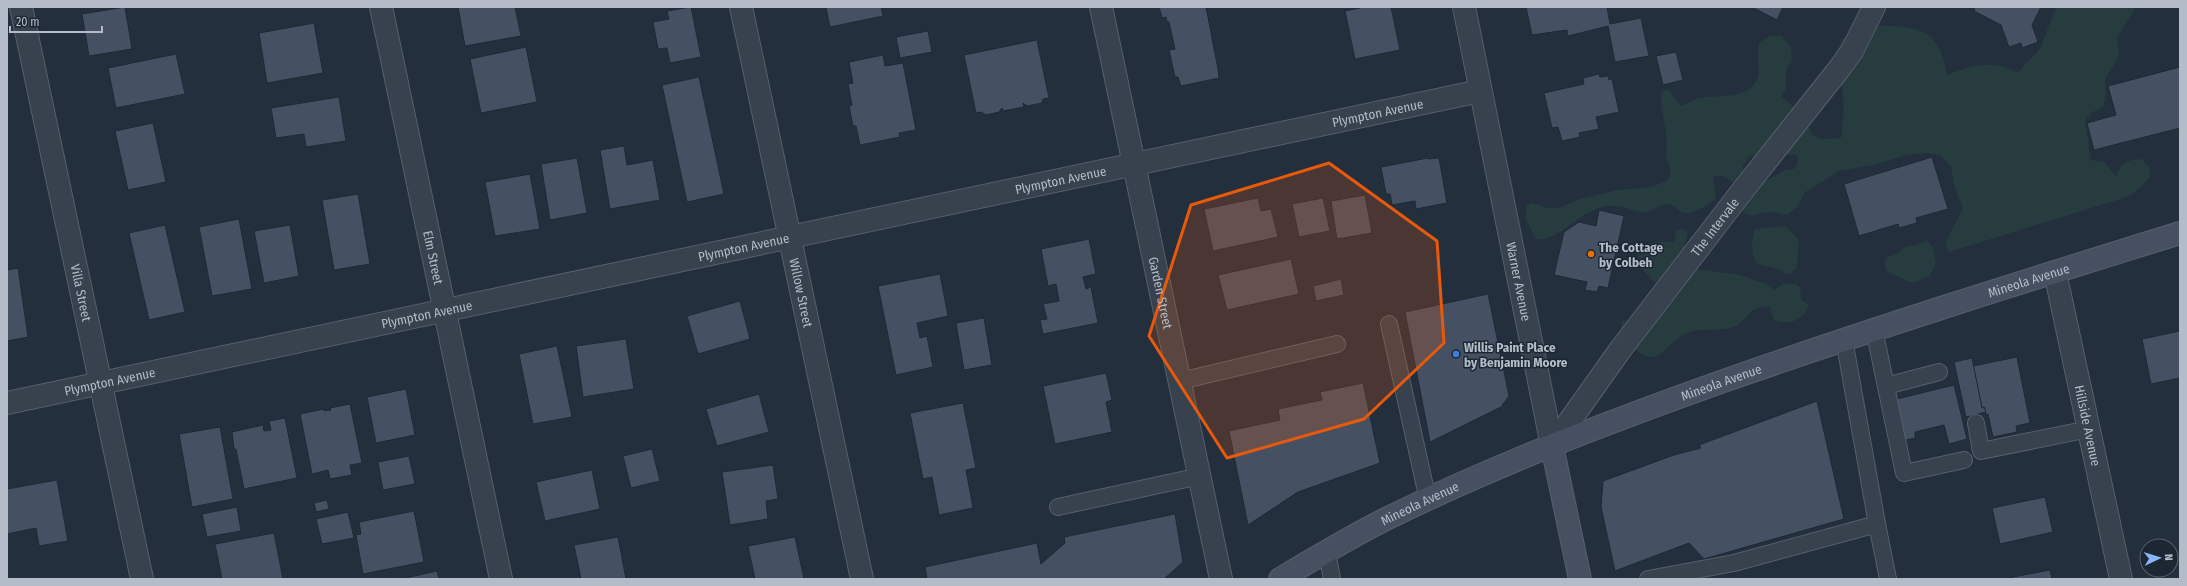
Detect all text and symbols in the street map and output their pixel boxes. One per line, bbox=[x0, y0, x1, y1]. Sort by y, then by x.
scale bar bbox=[10, 8, 102, 34]
text: 20 m bbox=[16, 15, 40, 29]
street label: Plympton Avenue bbox=[1331, 96, 1424, 130]
street label: Plympton Avenue bbox=[1014, 163, 1108, 197]
street label: The Intervale bbox=[1688, 195, 1742, 259]
street label: Elm Street bbox=[421, 229, 447, 287]
street label: Plympton Avenue bbox=[697, 230, 791, 264]
place label: The Cottage by Colbeh bbox=[1599, 240, 1663, 270]
street label: Warner Avenue bbox=[1504, 241, 1534, 322]
marker: The Cottage by Colbeh bbox=[1586, 249, 1596, 259]
street label: Garden Street bbox=[1146, 255, 1176, 331]
street label: Willow Street bbox=[787, 257, 816, 329]
street label: Mineola Avenue bbox=[1986, 260, 2071, 300]
street label: Villa Street bbox=[68, 263, 95, 323]
street label: Plympton Avenue bbox=[380, 297, 474, 331]
place label: Willis Paint Place by Benjamin Moore bbox=[1464, 340, 1568, 370]
marker: Willis Paint Place by Benjamin Moore bbox=[1451, 349, 1461, 359]
street label: Mineola Avenue bbox=[1679, 361, 1763, 403]
street label: Plympton Avenue bbox=[63, 364, 157, 398]
street label: Hillside Avenue bbox=[2072, 384, 2104, 467]
street label: Mineola Avenue bbox=[1378, 478, 1461, 528]
north arrow bbox=[2139, 538, 2179, 578]
text: N bbox=[2162, 554, 2175, 561]

